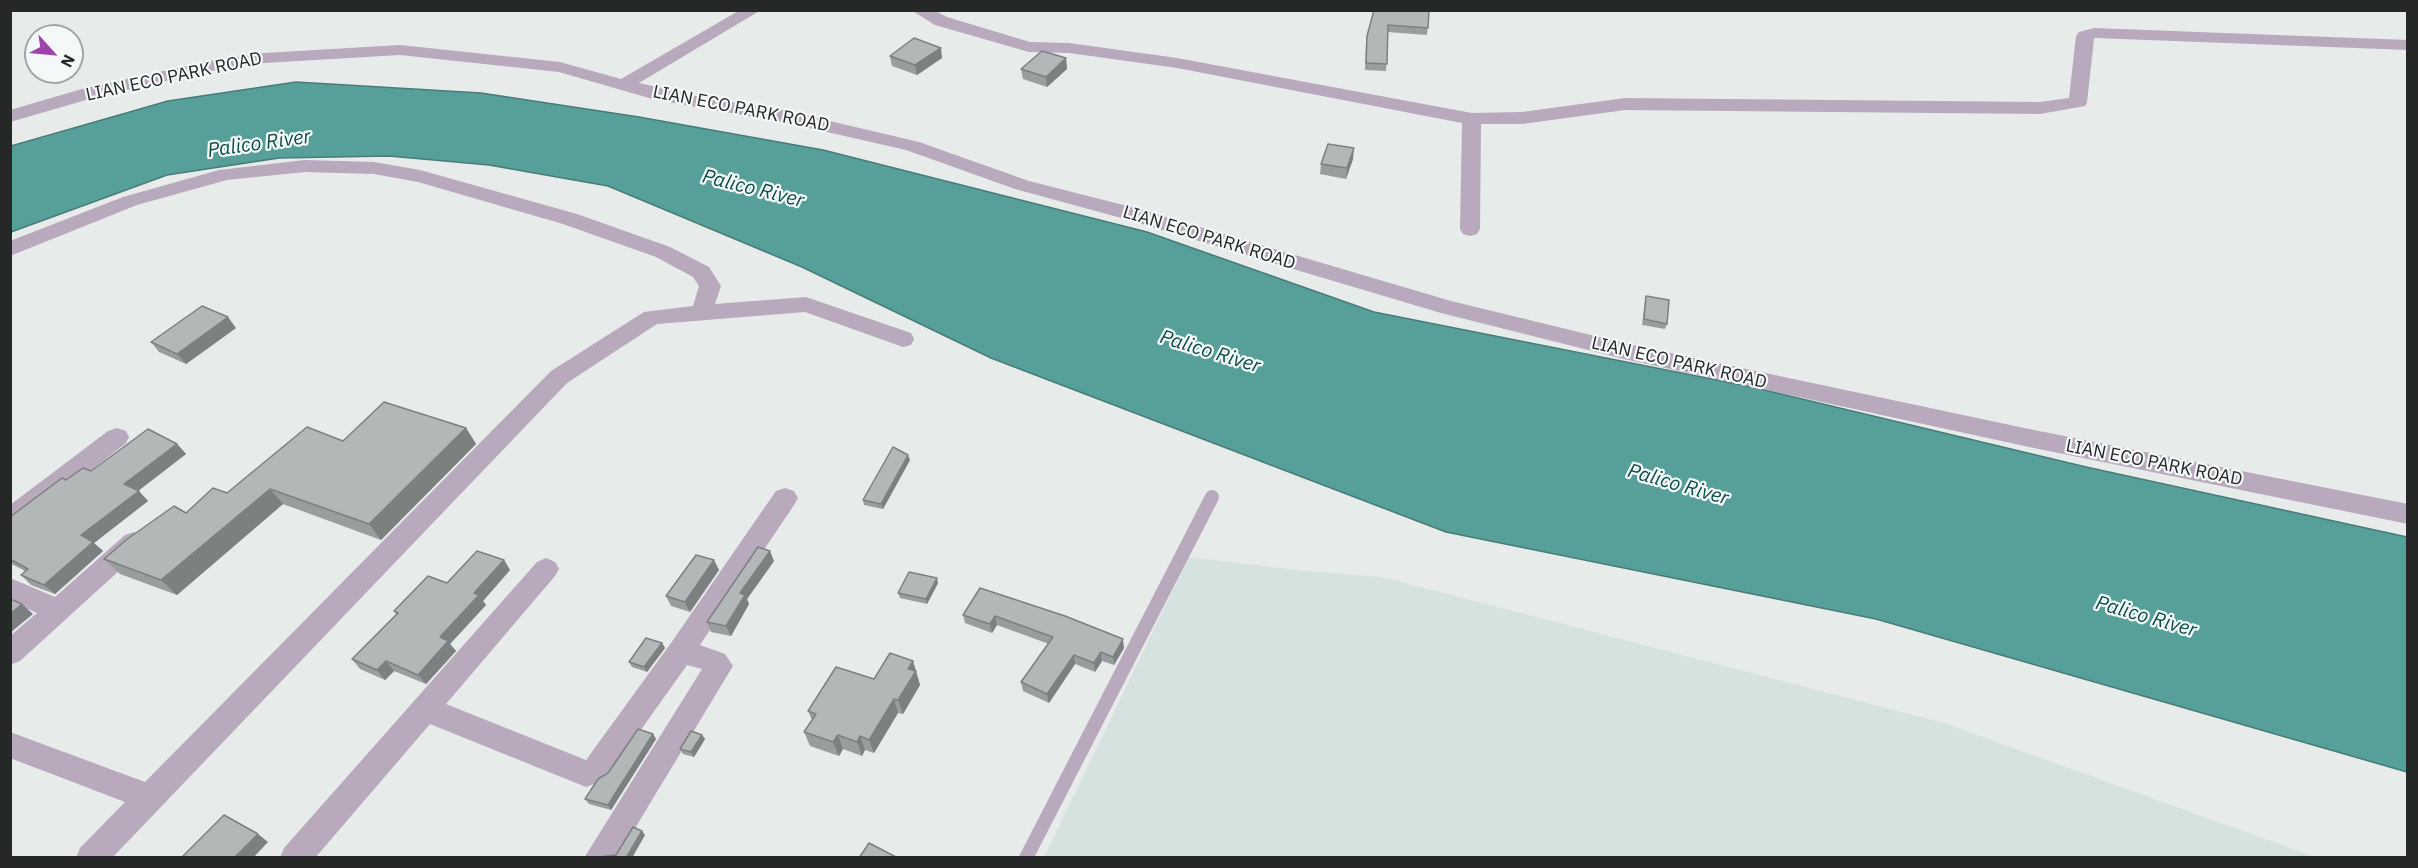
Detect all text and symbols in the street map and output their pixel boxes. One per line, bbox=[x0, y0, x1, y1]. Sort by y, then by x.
north arrow bbox=[24, 24, 84, 84]
street label: LIAN ECO PARK ROAD bbox=[84, 48, 264, 106]
text: N bbox=[57, 52, 80, 71]
street label: LIAN ECO PARK ROAD bbox=[651, 81, 831, 137]
water label: Palico River bbox=[206, 125, 312, 163]
water label: Palico River bbox=[700, 165, 806, 213]
street label: LIAN ECO PARK ROAD bbox=[1120, 201, 1298, 275]
water label: Palico River bbox=[1157, 325, 1263, 379]
street label: LIAN ECO PARK ROAD bbox=[1589, 332, 1769, 394]
street label: LIAN ECO PARK ROAD bbox=[2064, 435, 2244, 491]
water label: Palico River bbox=[1625, 459, 1731, 511]
water label: Palico River bbox=[2093, 591, 2199, 643]

